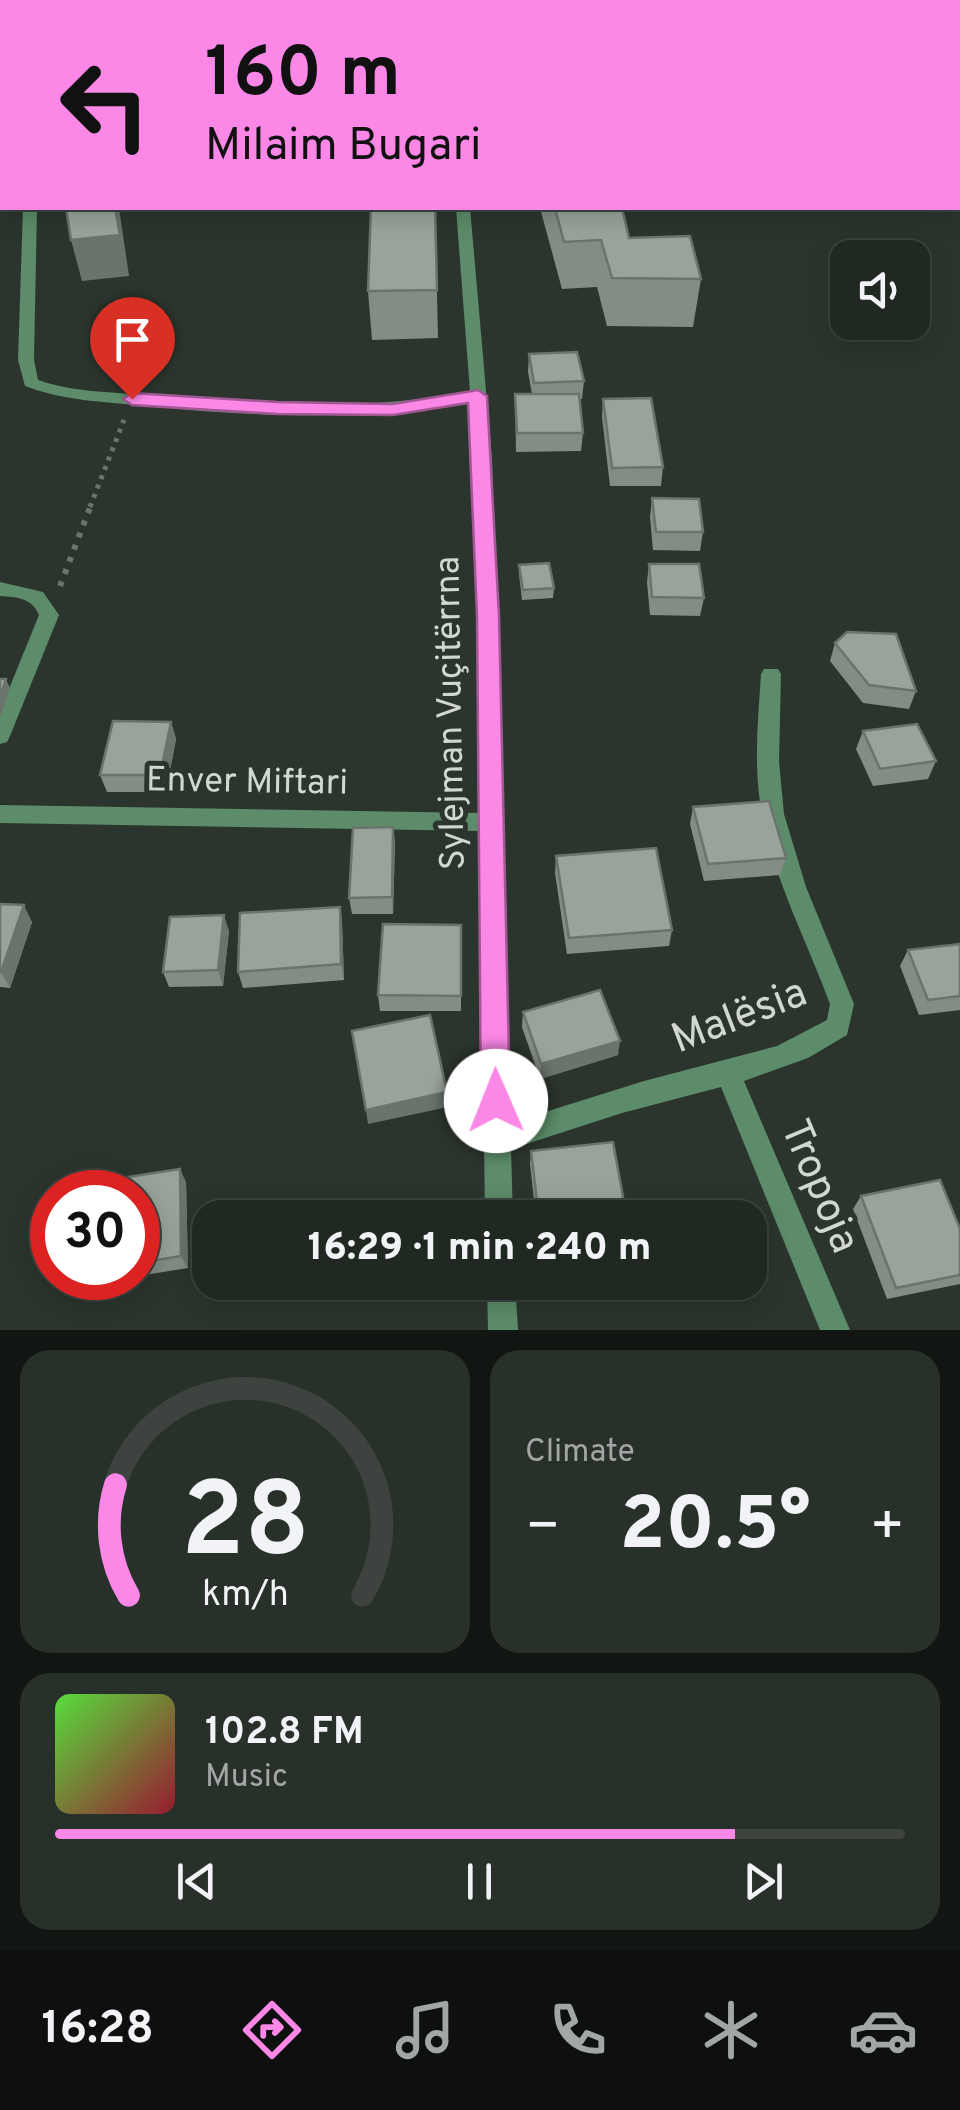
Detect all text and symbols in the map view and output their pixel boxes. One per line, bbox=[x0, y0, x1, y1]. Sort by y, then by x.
text: 160 m bbox=[205, 32, 401, 121]
icon: left bbox=[40, 40, 170, 170]
text: Milaim Bugari bbox=[205, 119, 481, 176]
map controls bbox=[830, 240, 930, 340]
button: sound bbox=[830, 240, 930, 340]
pin bbox=[90, 297, 175, 400]
icon: arrive bbox=[105, 312, 160, 367]
street label: Sylejman Vuçitërrna bbox=[427, 556, 477, 870]
street label: Enver Miftari bbox=[146, 759, 348, 807]
street label: Malësia bbox=[665, 968, 815, 1068]
position arrow bbox=[444, 1049, 548, 1153]
street label: Tropoja bbox=[766, 1112, 870, 1262]
speed limit sign: 30 bbox=[30, 1170, 160, 1300]
text: 16:29 · 1 min · 240 m bbox=[308, 1225, 651, 1274]
text: Climate bbox=[525, 1433, 635, 1473]
text: 28 bbox=[180, 1461, 310, 1593]
text: 20.5° bbox=[619, 1481, 811, 1576]
text: − bbox=[525, 1494, 560, 1564]
text: + bbox=[870, 1494, 905, 1564]
text: km/h bbox=[202, 1573, 288, 1619]
text: 102.8 FM bbox=[205, 1709, 364, 1758]
text: Music bbox=[205, 1758, 288, 1798]
icon: previous bbox=[169, 1854, 224, 1909]
icon: pause bbox=[452, 1854, 507, 1909]
icon: next bbox=[736, 1854, 791, 1909]
icon: directions bbox=[237, 1995, 307, 2065]
icon: music bbox=[390, 1995, 460, 2065]
icon: phone bbox=[543, 1995, 613, 2065]
icon: climate bbox=[696, 1995, 766, 2065]
icon: car bbox=[848, 1995, 918, 2065]
text: 16:28 bbox=[41, 2002, 154, 2059]

